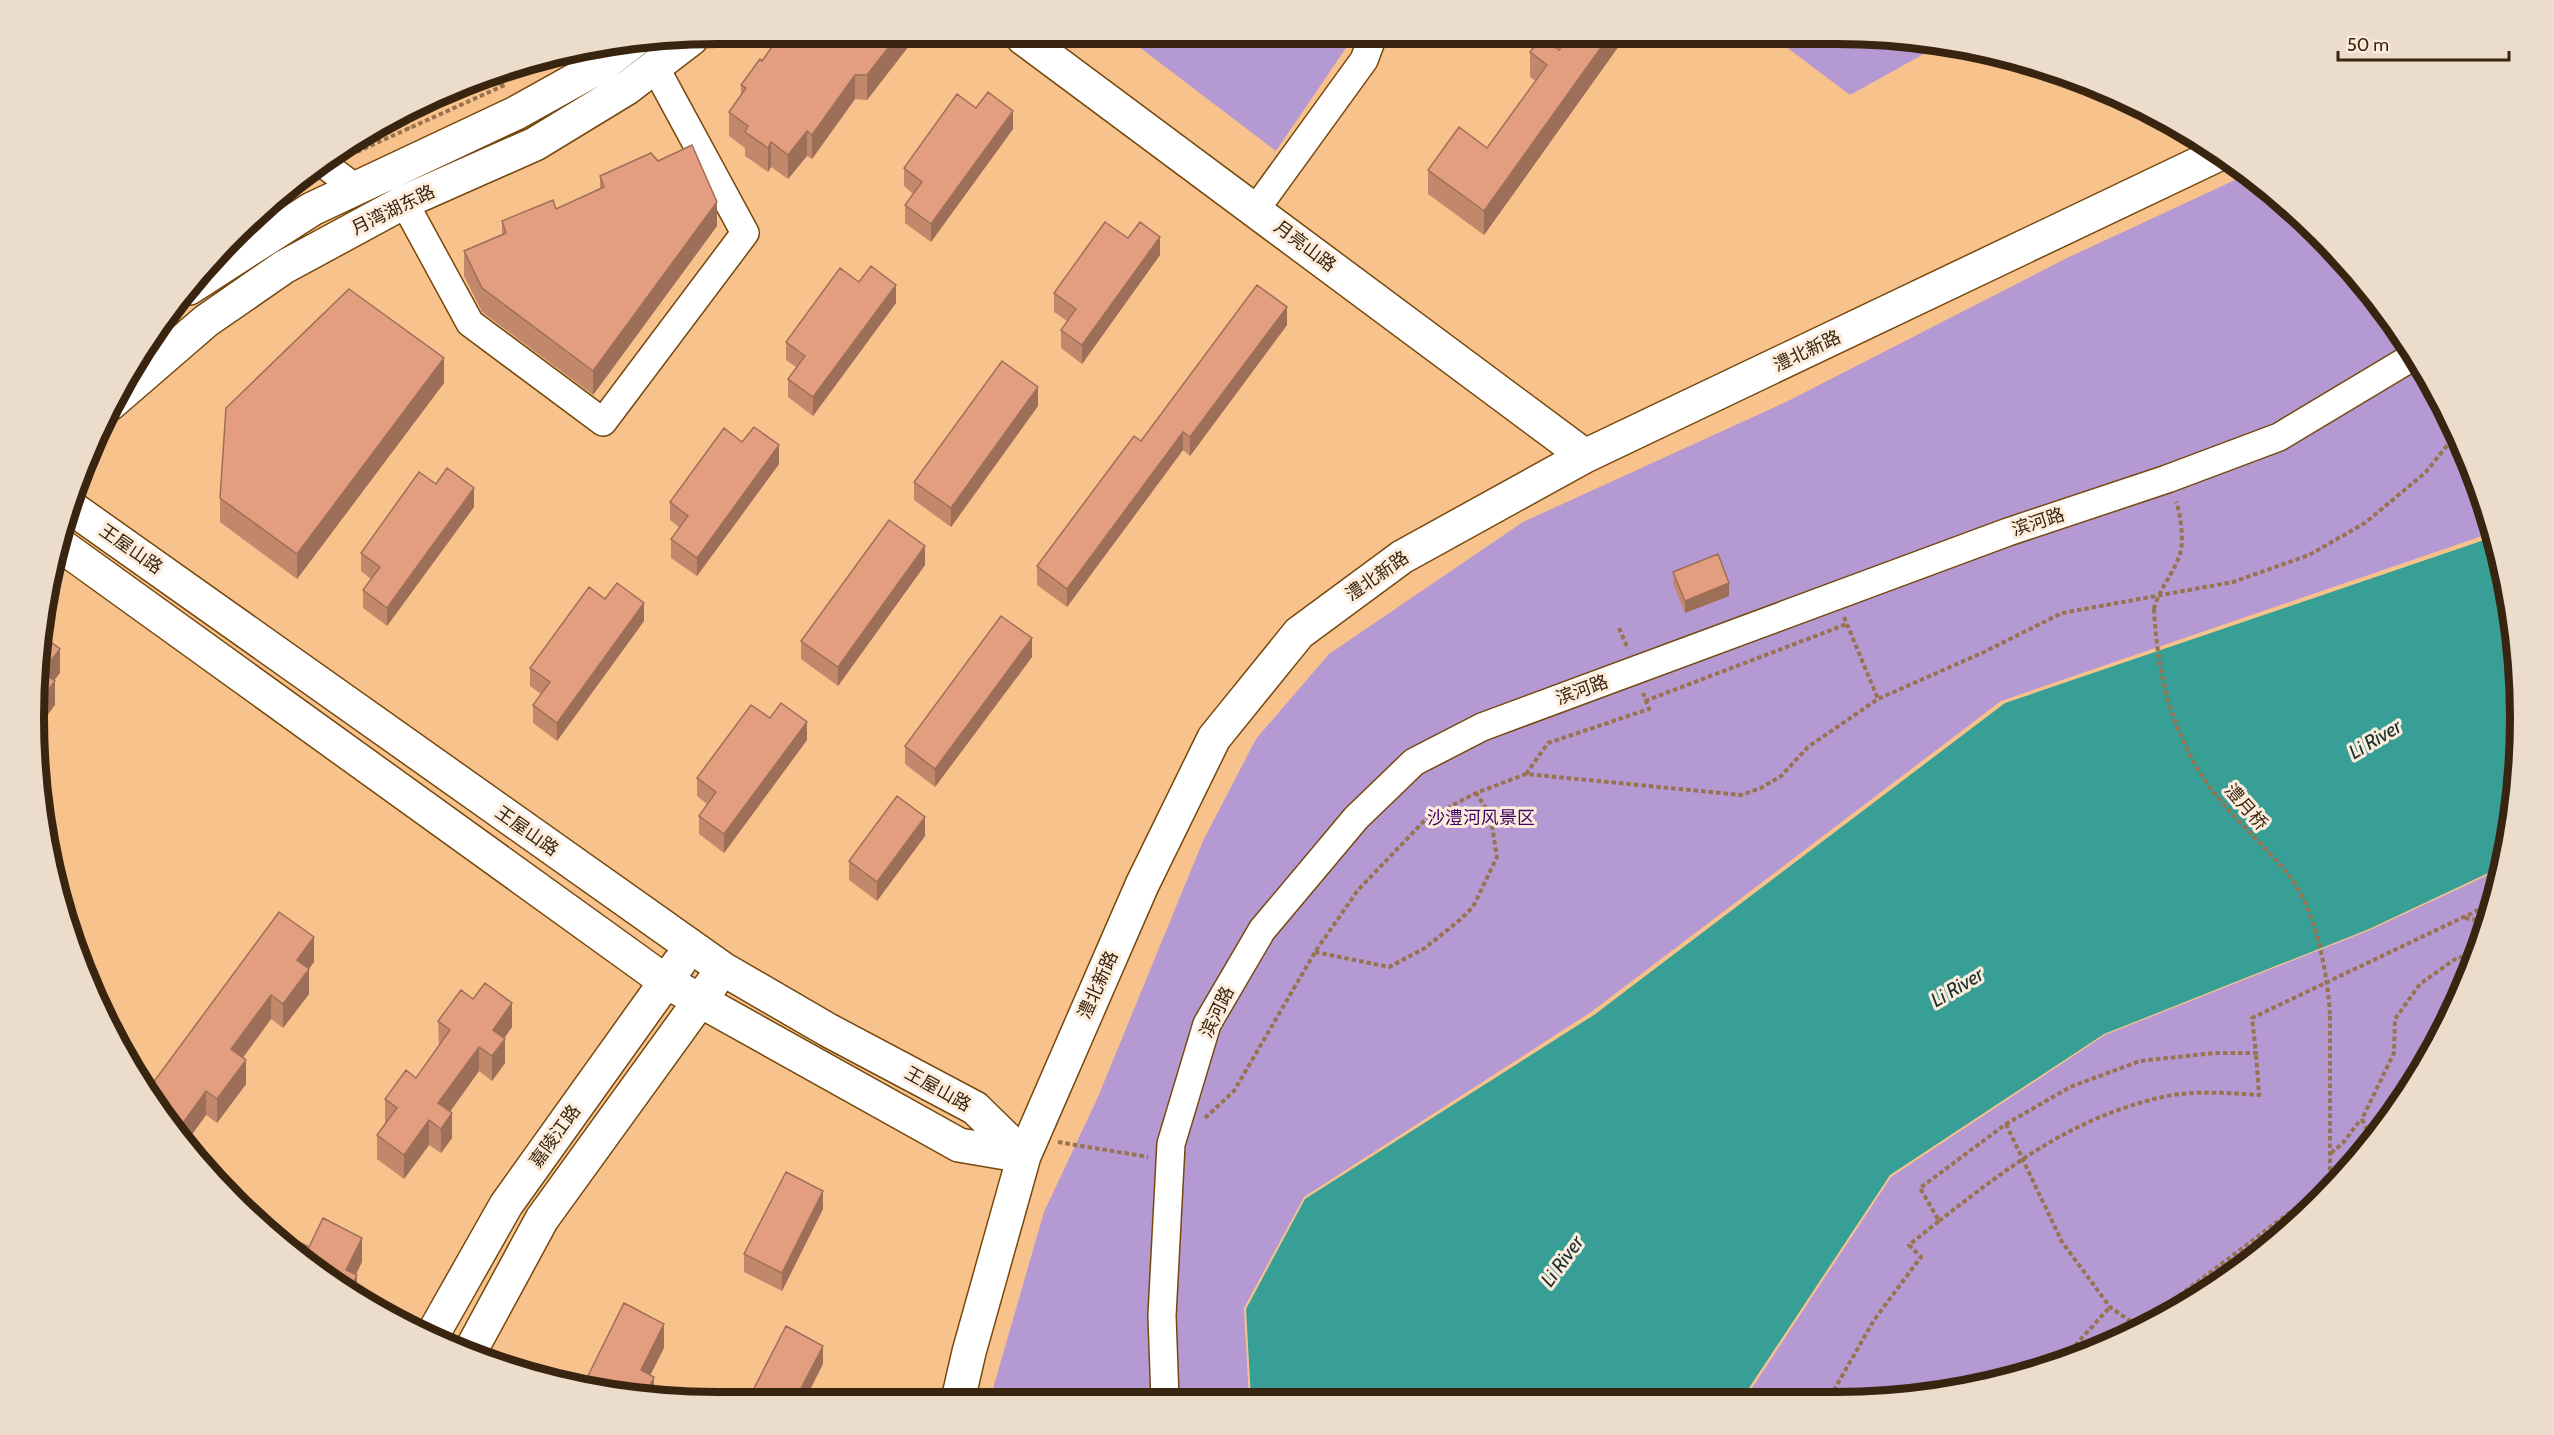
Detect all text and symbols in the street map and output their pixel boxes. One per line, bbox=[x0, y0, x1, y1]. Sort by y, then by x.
scale bar bbox=[2338, 24, 2509, 62]
text: 50 m bbox=[2347, 34, 2389, 56]
street label: 月湾湖东路 bbox=[348, 180, 438, 240]
street label: 月亮山路 bbox=[1270, 216, 1340, 276]
street label: 澧北新路 bbox=[1770, 326, 1844, 376]
street label: 滨河路 bbox=[2009, 503, 2067, 541]
street label: 王屋山路 bbox=[95, 519, 167, 579]
street label: 澧北新路 bbox=[1341, 546, 1413, 606]
street label: 滨河路 bbox=[1553, 670, 1611, 710]
water label: Li River bbox=[2344, 714, 2406, 764]
street label: 澧月桥 bbox=[2220, 779, 2272, 835]
street label: 王屋山路 bbox=[491, 801, 563, 861]
park label: 沙澧河风景区 bbox=[1427, 807, 1535, 829]
street label: 澧北新路 bbox=[1073, 948, 1123, 1022]
water label: Li River bbox=[1926, 962, 1988, 1012]
street label: 滨河路 bbox=[1195, 983, 1239, 1041]
street label: 王屋山路 bbox=[901, 1062, 975, 1116]
street label: 嘉陵江路 bbox=[525, 1100, 585, 1172]
water label: Li River bbox=[1536, 1230, 1589, 1291]

